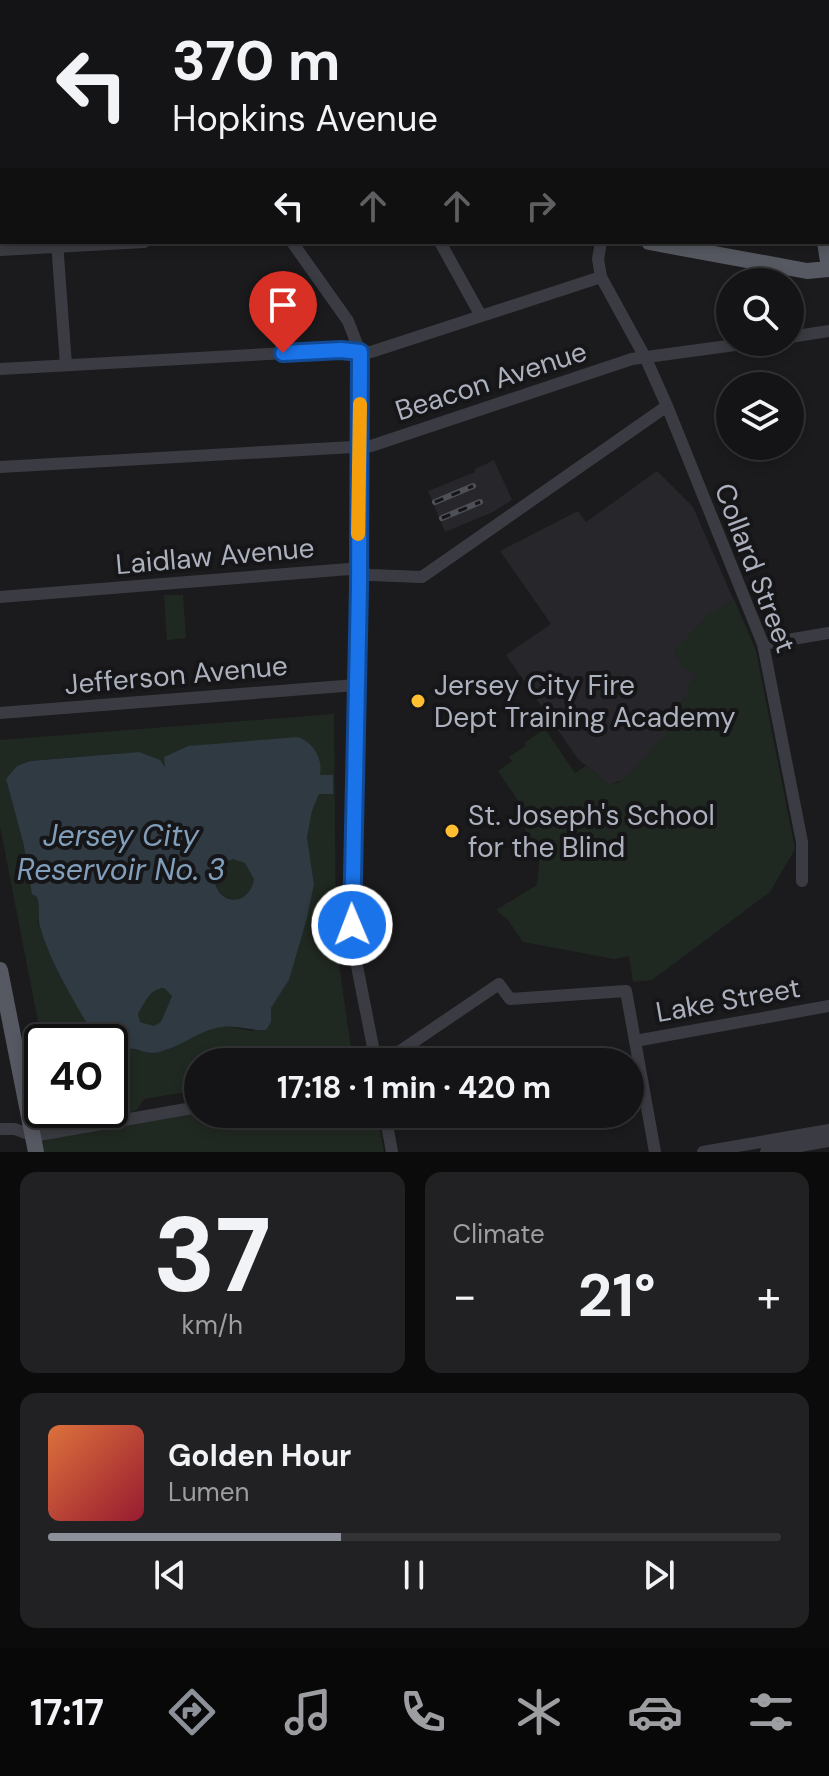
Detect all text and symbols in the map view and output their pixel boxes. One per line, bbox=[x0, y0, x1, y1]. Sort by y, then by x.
text: 370 m bbox=[172, 24, 340, 97]
icon: left bbox=[40, 32, 144, 136]
text: Hopkins Avenue bbox=[172, 95, 438, 142]
icon: left bbox=[267, 184, 311, 228]
icon: ahead bbox=[351, 184, 395, 228]
icon: ahead bbox=[435, 184, 479, 228]
icon: right bbox=[519, 184, 563, 228]
map controls bbox=[716, 268, 804, 460]
button: search bbox=[716, 268, 804, 356]
pin bbox=[249, 271, 317, 353]
icon: arrive bbox=[261, 283, 305, 327]
street label: Beacon Avenue bbox=[391, 333, 591, 429]
button: layers bbox=[716, 372, 804, 460]
street label: Collard Street bbox=[706, 478, 804, 658]
street label: Laidlaw Avenue bbox=[114, 529, 316, 583]
street label: Jefferson Avenue bbox=[63, 647, 289, 703]
place label: Jersey City Fire Dept Training Academy bbox=[434, 667, 736, 736]
marker: Jersey City Fire Dept Training Academy bbox=[409, 692, 427, 710]
place label: St. Joseph's School for the Blind bbox=[468, 797, 715, 866]
water label: Jersey City Reservoir No. 3 bbox=[17, 816, 225, 889]
marker: St. Joseph's School for the Blind bbox=[443, 822, 461, 840]
position arrow bbox=[310, 883, 394, 967]
street label: Lake Street bbox=[653, 969, 803, 1031]
speed limit sign: 40 bbox=[24, 1024, 128, 1128]
text: 17:18 · 1 min · 420 m bbox=[277, 1068, 551, 1107]
text: 37 bbox=[153, 1188, 271, 1323]
text: Climate bbox=[453, 1217, 545, 1251]
text: 21° bbox=[578, 1256, 656, 1335]
text: − bbox=[453, 1267, 477, 1325]
text: + bbox=[757, 1267, 781, 1325]
text: km/h bbox=[182, 1308, 243, 1342]
text: Golden Hour bbox=[168, 1436, 351, 1475]
text: Lumen bbox=[168, 1475, 249, 1509]
icon: previous bbox=[148, 1553, 192, 1597]
icon: pause bbox=[392, 1553, 436, 1597]
icon: next bbox=[637, 1553, 681, 1597]
icon: directions bbox=[164, 1684, 220, 1740]
icon: music bbox=[280, 1684, 336, 1740]
icon: phone bbox=[395, 1684, 451, 1740]
icon: climate bbox=[511, 1684, 567, 1740]
icon: car bbox=[627, 1684, 683, 1740]
icon: filters bbox=[743, 1684, 799, 1740]
text: 17:17 bbox=[30, 1689, 104, 1736]

